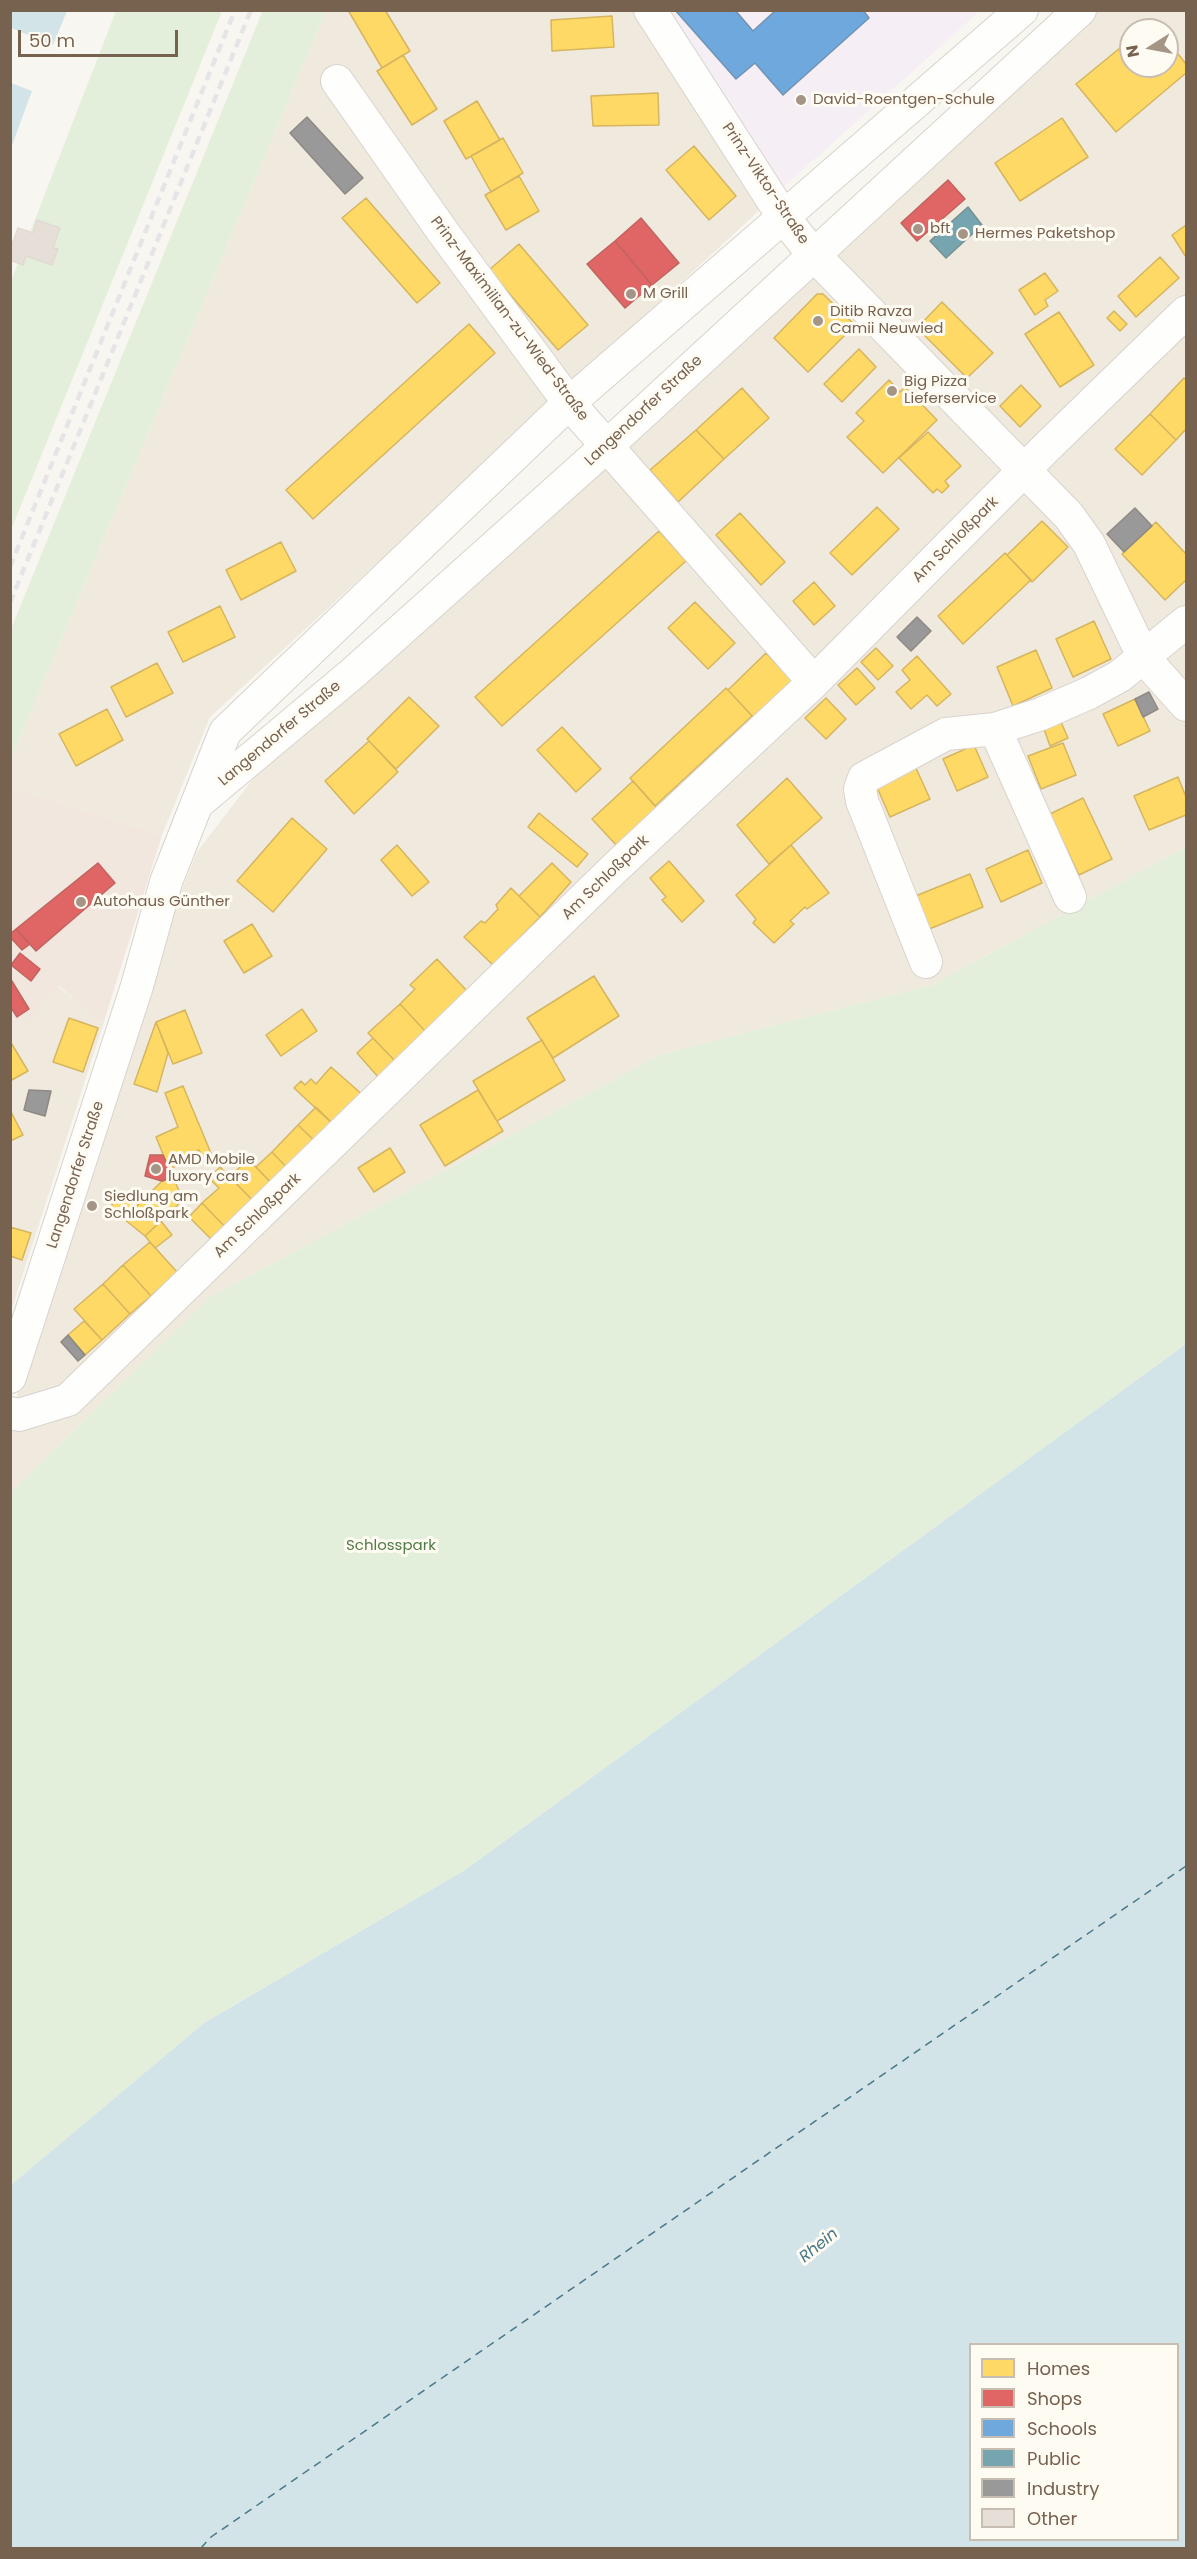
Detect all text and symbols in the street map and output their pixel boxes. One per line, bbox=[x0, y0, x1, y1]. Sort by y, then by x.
scale bar bbox=[21, 18, 182, 56]
north arrow bbox=[1119, 18, 1179, 78]
text: 50 m bbox=[29, 28, 75, 53]
text: N bbox=[1120, 43, 1145, 59]
place label: David-Roentgen-Schule bbox=[813, 91, 995, 109]
marker: David-Roentgen-Schule bbox=[794, 93, 808, 107]
street label: Prinz-Viktor-Straße bbox=[718, 120, 812, 248]
street label: Prinz-Maximilian-zu-Wied-Straße bbox=[426, 213, 592, 425]
place label: bft bbox=[930, 220, 951, 238]
marker: bft bbox=[911, 222, 925, 236]
place label: Hermes Paketshop bbox=[975, 225, 1115, 243]
marker: Hermes Paketshop bbox=[956, 227, 970, 241]
place label: M Grill bbox=[643, 285, 688, 303]
marker: M Grill bbox=[624, 287, 638, 301]
place label: Ditib Ravza Camii Neuwied bbox=[830, 303, 943, 338]
marker: Ditib Ravza Camii Neuwied bbox=[811, 314, 825, 328]
street label: Langendorfer Straße bbox=[582, 352, 706, 470]
place label: Big Pizza Lieferservice bbox=[904, 373, 997, 408]
marker: Big Pizza Lieferservice bbox=[885, 384, 899, 398]
street label: Am Schloßpark bbox=[909, 493, 1003, 587]
street label: Langendorfer Straße bbox=[215, 678, 345, 790]
street label: Am Schloßpark bbox=[559, 832, 653, 924]
place label: Autohaus Günther bbox=[93, 893, 230, 911]
marker: Autohaus Günther bbox=[74, 895, 88, 909]
street label: Langendorfer Straße bbox=[44, 1099, 108, 1251]
place label: AMD Mobile luxory cars bbox=[168, 1151, 255, 1186]
marker: AMD Mobile luxory cars bbox=[149, 1162, 163, 1176]
street label: Am Schloßpark bbox=[211, 1170, 305, 1262]
place label: Siedlung am Schloßpark bbox=[104, 1188, 199, 1223]
marker: Siedlung am Schloßpark bbox=[85, 1199, 99, 1213]
park label: Schlosspark bbox=[346, 1537, 436, 1555]
water label: Rhein bbox=[796, 2225, 842, 2267]
legend bbox=[969, 2343, 1179, 2541]
text: Homes bbox=[1027, 2356, 1090, 2381]
text: Shops bbox=[1027, 2386, 1082, 2411]
text: Schools bbox=[1027, 2416, 1097, 2441]
text: Public bbox=[1027, 2446, 1081, 2471]
text: Industry bbox=[1027, 2476, 1099, 2501]
text: Other bbox=[1027, 2506, 1077, 2531]

